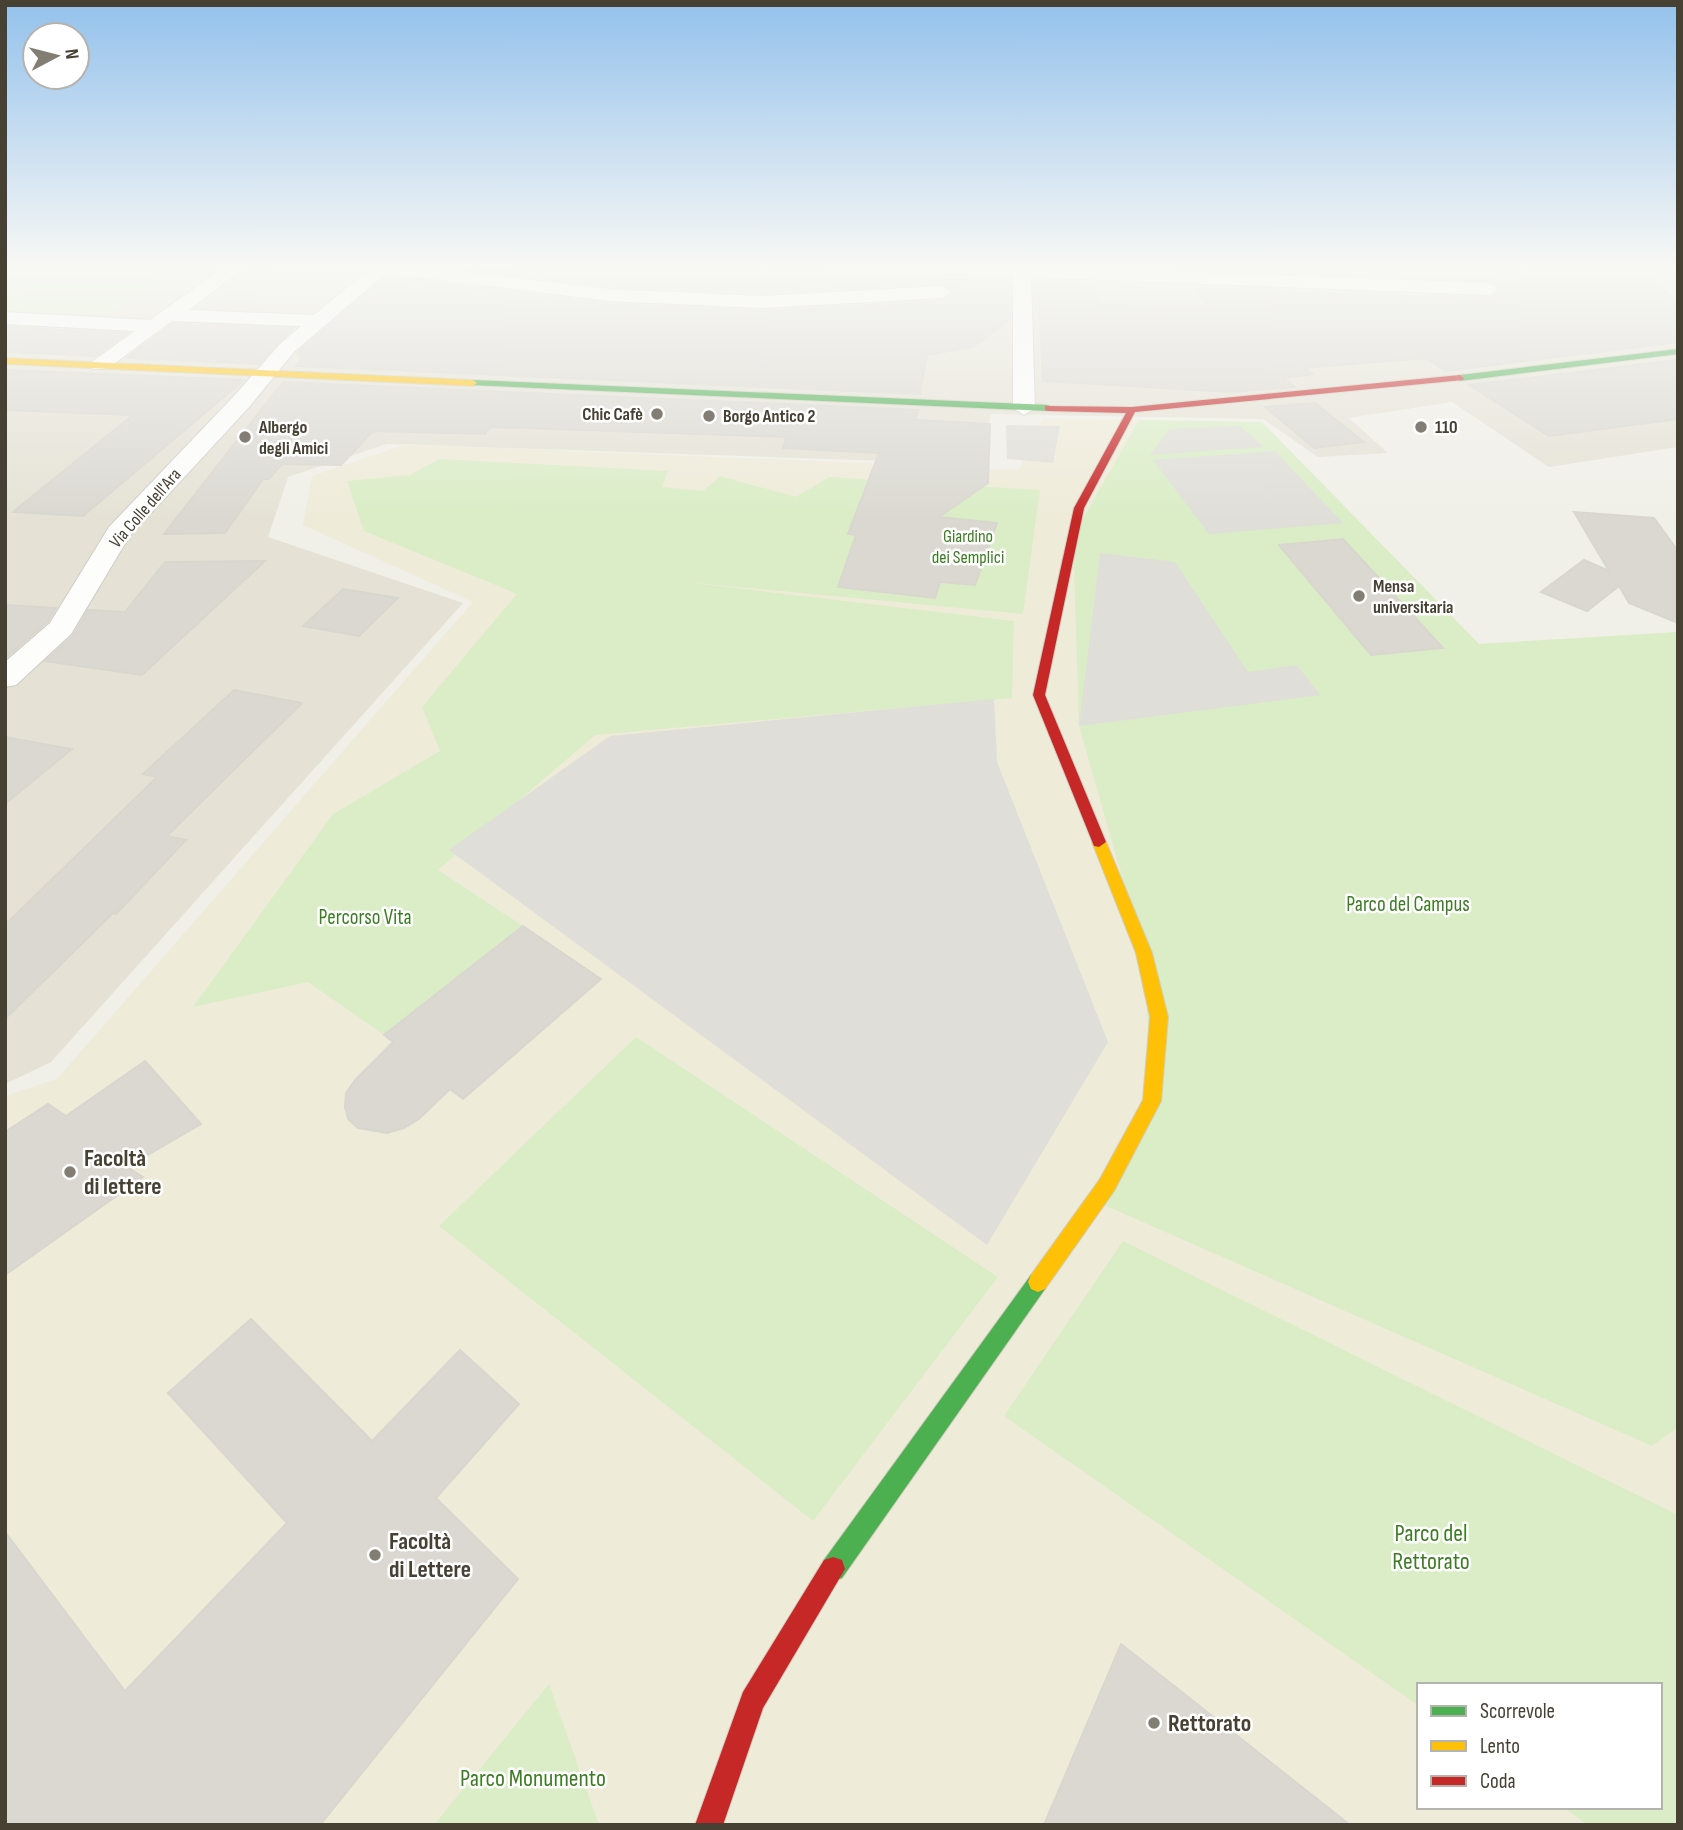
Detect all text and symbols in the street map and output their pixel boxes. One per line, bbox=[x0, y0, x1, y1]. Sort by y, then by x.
north arrow bbox=[21, 21, 91, 91]
text: N bbox=[59, 48, 83, 61]
place label: Chic Cafè bbox=[582, 404, 643, 425]
marker: Chic Cafè bbox=[649, 406, 665, 422]
place label: Borgo Antico 2 bbox=[723, 406, 815, 427]
marker: Borgo Antico 2 bbox=[701, 408, 717, 424]
place label: Albergo degli Amici bbox=[258, 417, 328, 459]
place label: 110 bbox=[1435, 417, 1458, 438]
marker: 110 bbox=[1413, 419, 1429, 435]
marker: Albergo degli Amici bbox=[237, 429, 253, 445]
street label: Via Colle dell'Ara bbox=[105, 464, 186, 552]
park label: Giardino dei Semplici bbox=[932, 526, 1004, 568]
place label: Mensa universitaria bbox=[1373, 576, 1453, 618]
marker: Mensa universitaria bbox=[1351, 588, 1367, 604]
park label: Parco del Campus bbox=[1346, 892, 1470, 917]
park label: Percorso Vita bbox=[318, 905, 412, 930]
place label: Facoltà di lettere bbox=[84, 1144, 162, 1201]
marker: Facoltà di lettere bbox=[62, 1164, 78, 1180]
park label: Parco del Rettorato bbox=[1392, 1519, 1470, 1576]
place label: Facoltà di Lettere bbox=[389, 1527, 471, 1584]
marker: Facoltà di Lettere bbox=[367, 1547, 383, 1563]
legend bbox=[1417, 1683, 1662, 1809]
text: Scorrevole bbox=[1480, 1699, 1555, 1724]
place label: Rettorato bbox=[1168, 1709, 1251, 1738]
marker: Rettorato bbox=[1146, 1715, 1162, 1731]
text: Lento bbox=[1480, 1734, 1520, 1759]
park label: Parco Monumento bbox=[460, 1764, 606, 1793]
text: Coda bbox=[1480, 1769, 1516, 1794]

